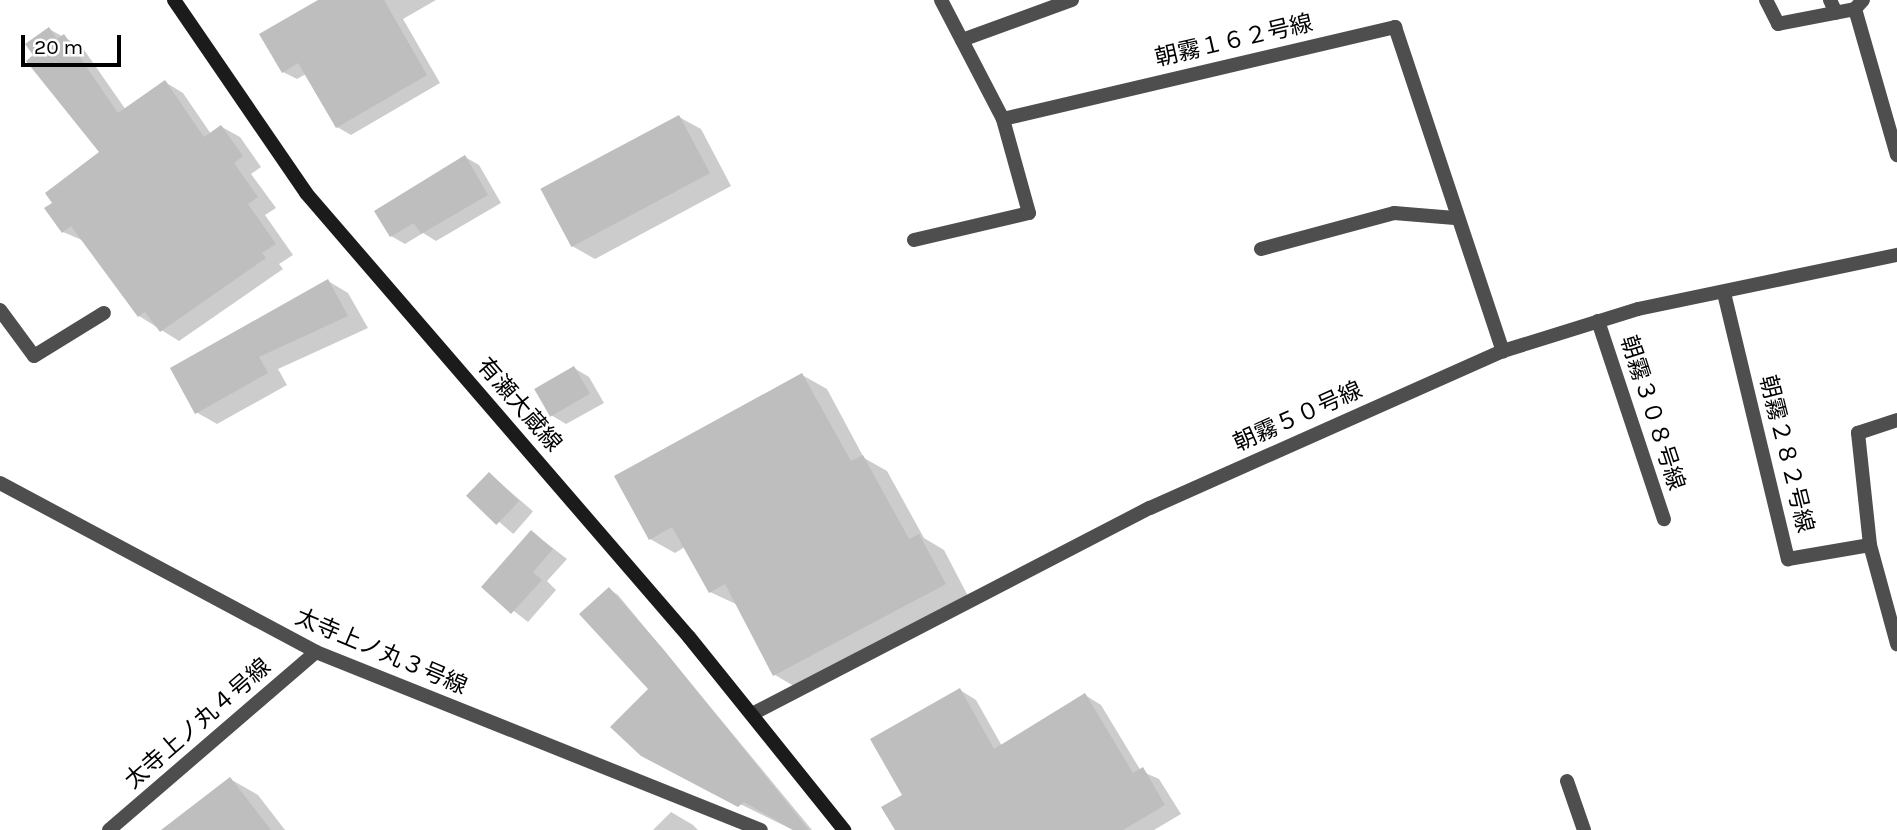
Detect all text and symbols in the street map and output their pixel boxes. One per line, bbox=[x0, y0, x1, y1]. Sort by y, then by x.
street label: 朝霧１６２号線 bbox=[1152, 9, 1316, 73]
scale bar bbox=[24, 21, 124, 65]
text: 20 m bbox=[34, 35, 83, 59]
street label: 朝霧３０８号線 bbox=[1614, 332, 1690, 494]
street label: 有瀬大蔵線 bbox=[471, 353, 567, 457]
street label: 朝霧２８２号線 bbox=[1753, 373, 1819, 535]
street label: 朝霧５０号線 bbox=[1229, 376, 1367, 458]
street label: 太寺上ノ丸３号線 bbox=[291, 603, 471, 701]
street label: 太寺上ノ丸４号線 bbox=[120, 653, 276, 795]

